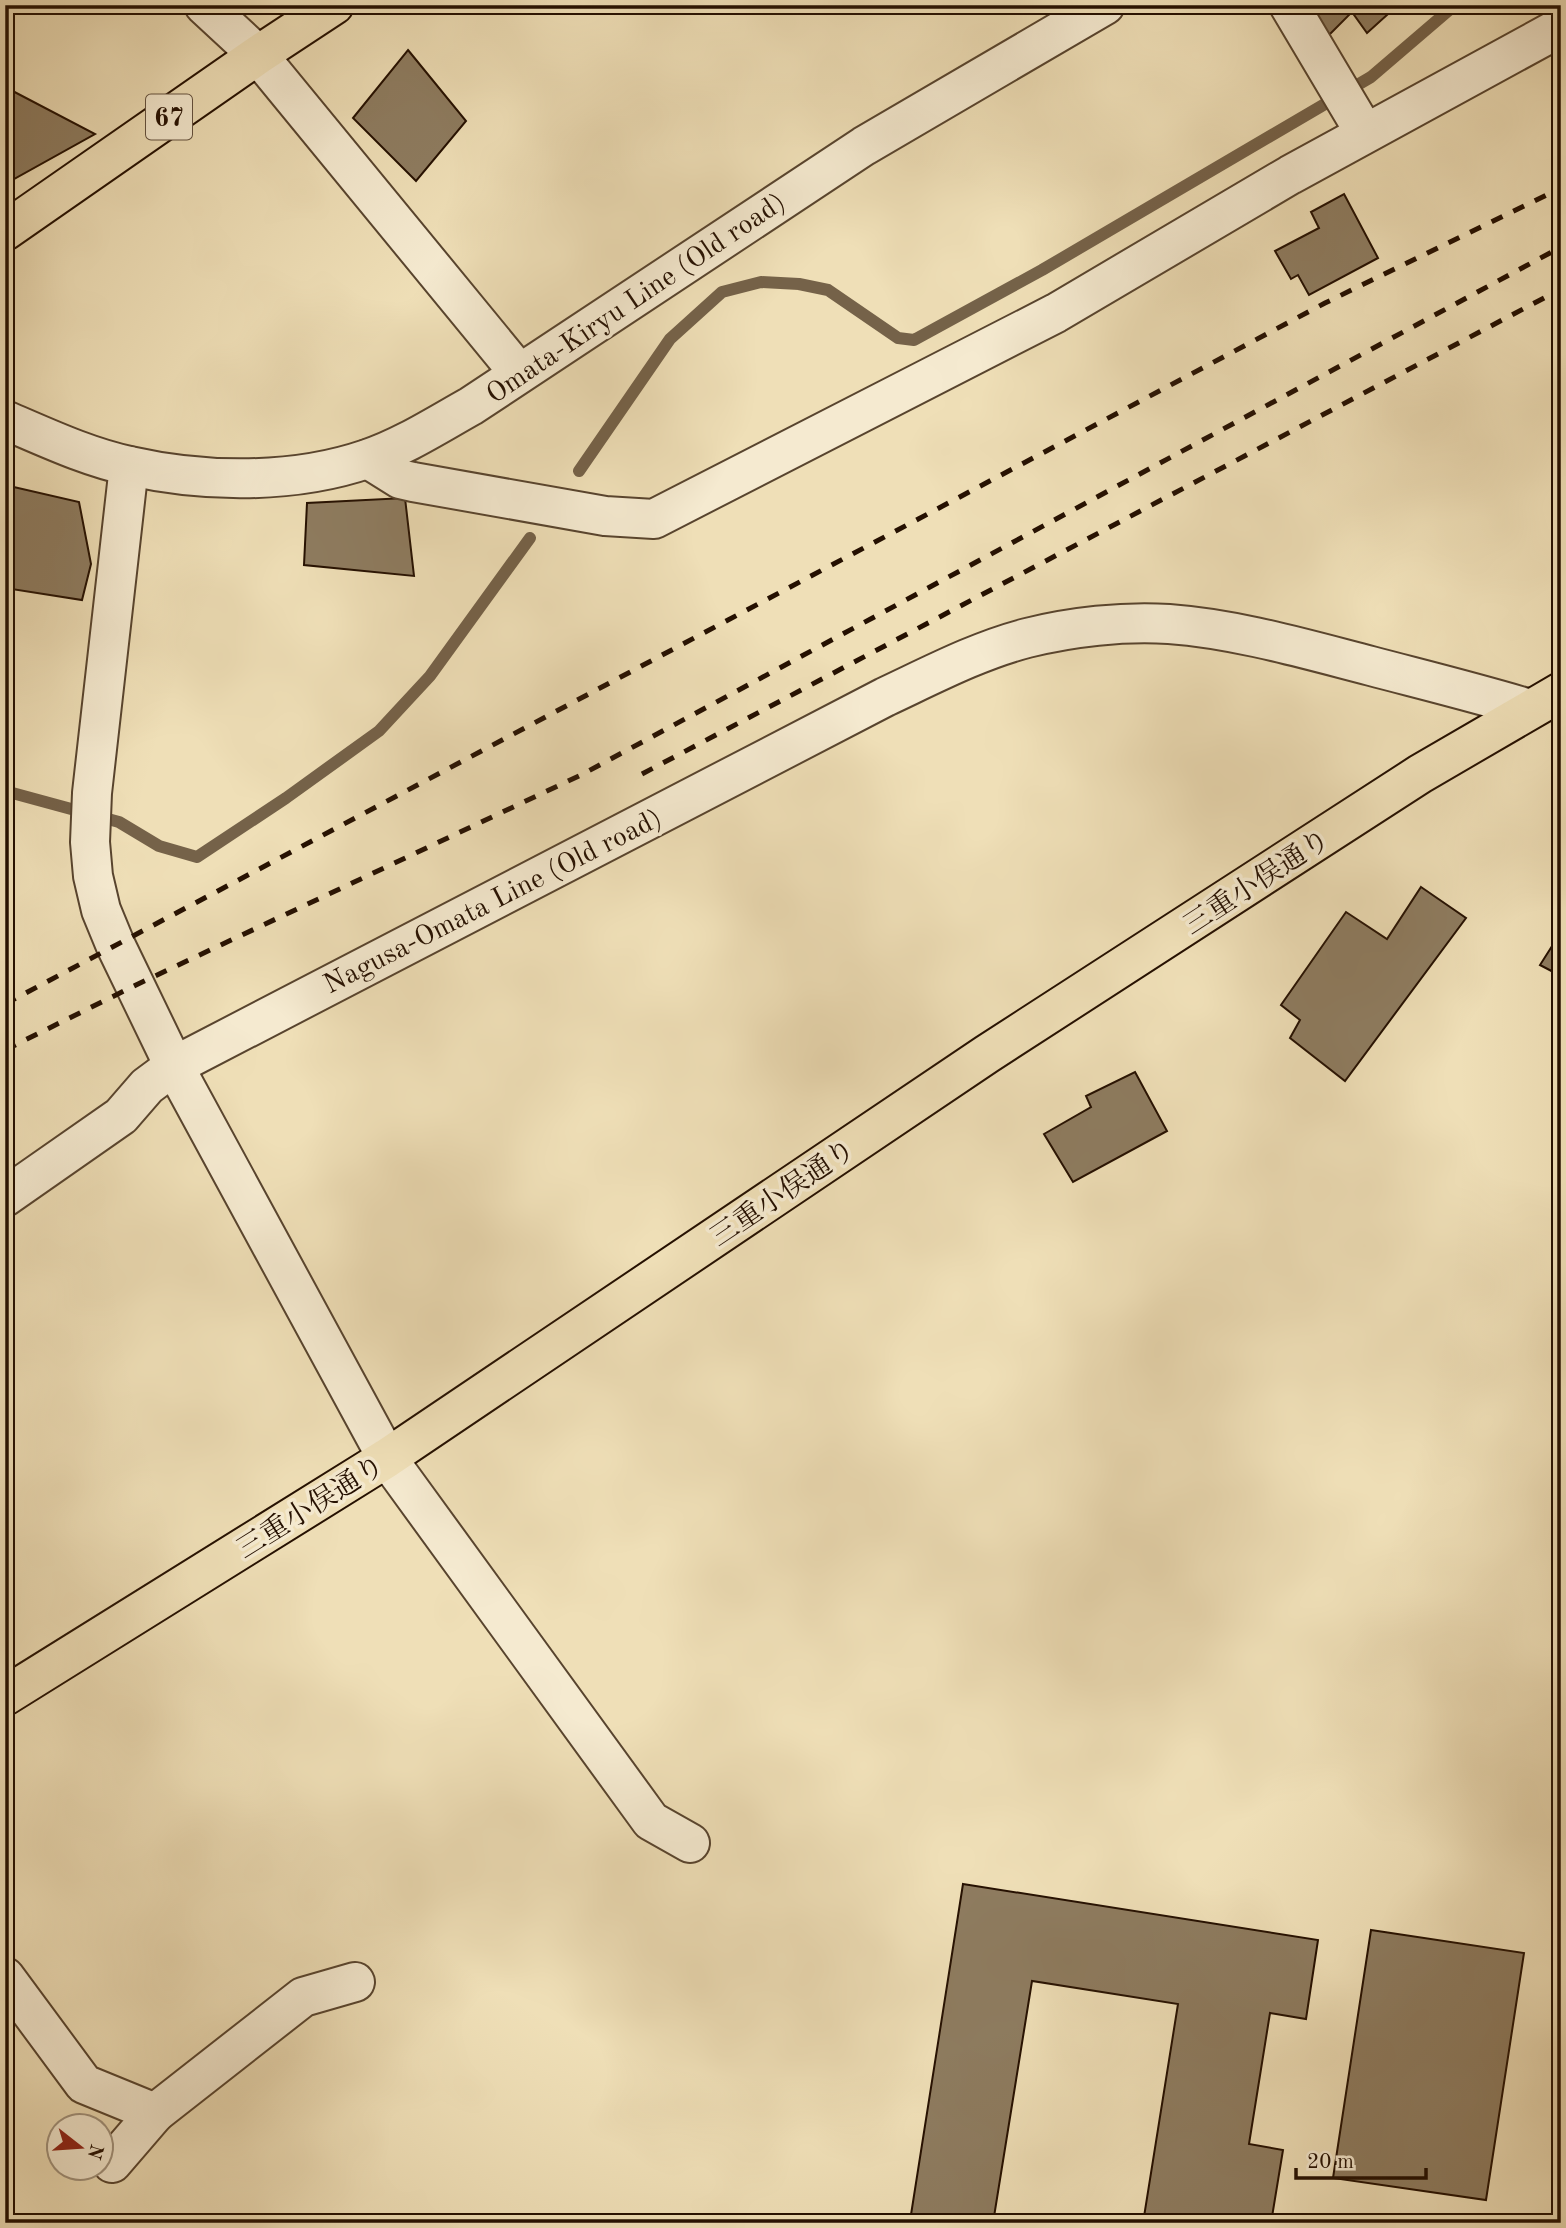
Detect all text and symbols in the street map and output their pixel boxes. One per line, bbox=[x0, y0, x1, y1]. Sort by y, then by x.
road number: 67 bbox=[146, 94, 192, 140]
street label: Omata-Kiryu Line (Old road) bbox=[482, 189, 791, 410]
street label: Nagusa-Omata Line (Old road) bbox=[320, 805, 667, 1000]
street label: 三重小俣通り bbox=[1178, 824, 1336, 941]
street label: 三重小俣通り bbox=[705, 1133, 861, 1253]
street label: 三重小俣通り bbox=[231, 1450, 390, 1565]
north arrow bbox=[46, 2112, 116, 2182]
scale bar bbox=[1296, 2137, 1426, 2181]
text: N bbox=[83, 2142, 105, 2161]
text: 20 m bbox=[1307, 2152, 1354, 2173]

